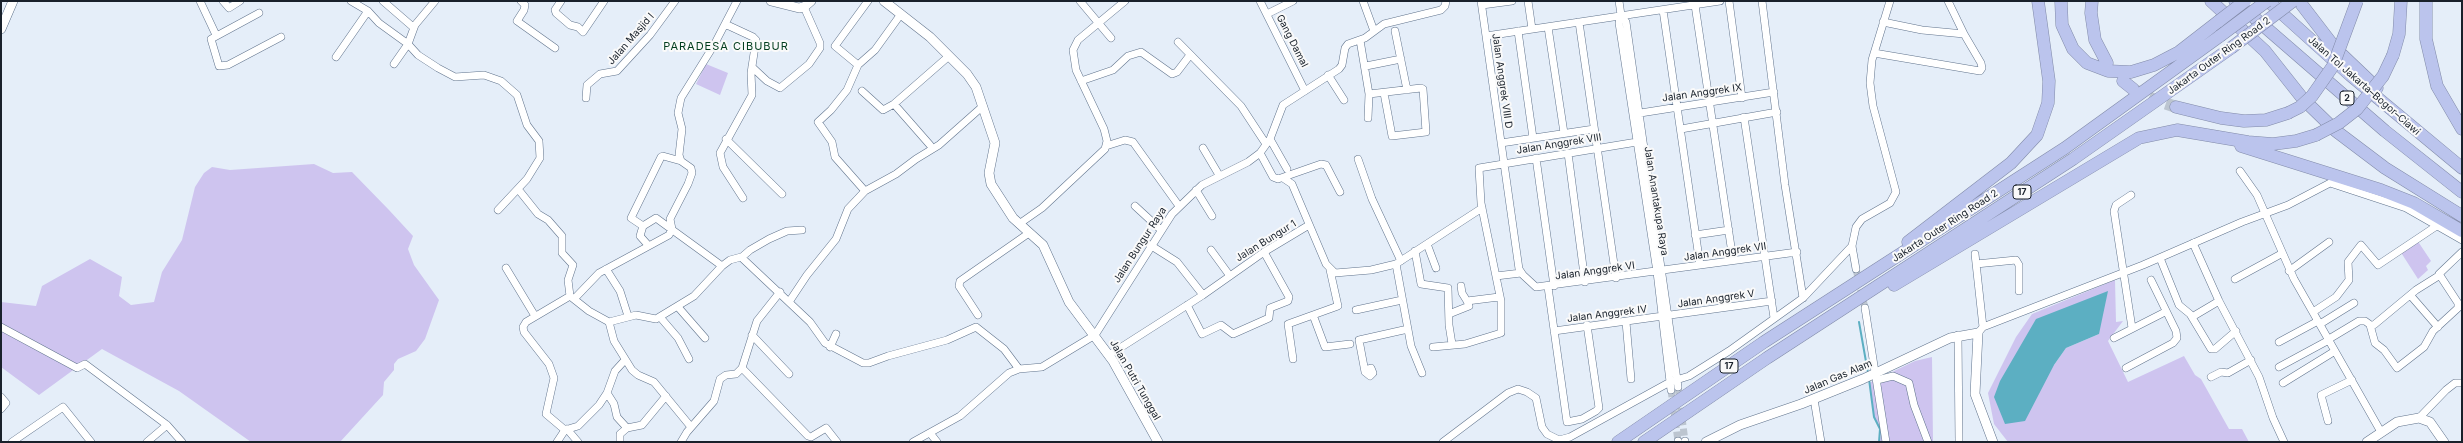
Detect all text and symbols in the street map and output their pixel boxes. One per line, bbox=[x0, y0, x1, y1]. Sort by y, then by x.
street label: Jalan Masjid I bbox=[605, 11, 657, 67]
street label: Gang Damal bbox=[1274, 13, 1310, 69]
street label: Jakarta Outer Ring Road 2 bbox=[2165, 15, 2273, 97]
street label: Jalan Anggrek VIII D bbox=[1489, 33, 1515, 129]
street label: Jalan Tol Jakarta–Bogor–Ciawi bbox=[2305, 34, 2423, 138]
district label: PARADESA CIBUBUR bbox=[663, 40, 789, 54]
street label: Jalan Anggrek IX bbox=[1661, 81, 1743, 105]
road number: 2 bbox=[2340, 91, 2354, 105]
street label: Jalan Anggrek VIII bbox=[1516, 131, 1602, 157]
street label: Jalan Anantakupa Raya bbox=[1641, 146, 1671, 256]
road number: 17 bbox=[2013, 185, 2031, 199]
street label: Jakarta Outer Ring Road 2 bbox=[1890, 187, 2000, 265]
street label: Jalan Bungur Raya bbox=[1111, 205, 1169, 285]
street label: Jalan Bungur 1 bbox=[1234, 218, 1298, 264]
street label: Jalan Anggrek VII bbox=[1683, 240, 1767, 264]
street label: Jalan Anggrek VI bbox=[1554, 259, 1636, 283]
street label: Jalan Anggrek V bbox=[1677, 288, 1755, 310]
street label: Jalan Anggrek IV bbox=[1566, 303, 1648, 325]
street label: Jalan Putri Tunggal bbox=[1107, 338, 1163, 422]
street label: Jalan Gas Alam bbox=[1802, 357, 1874, 397]
road number: 17 bbox=[1720, 359, 1738, 373]

